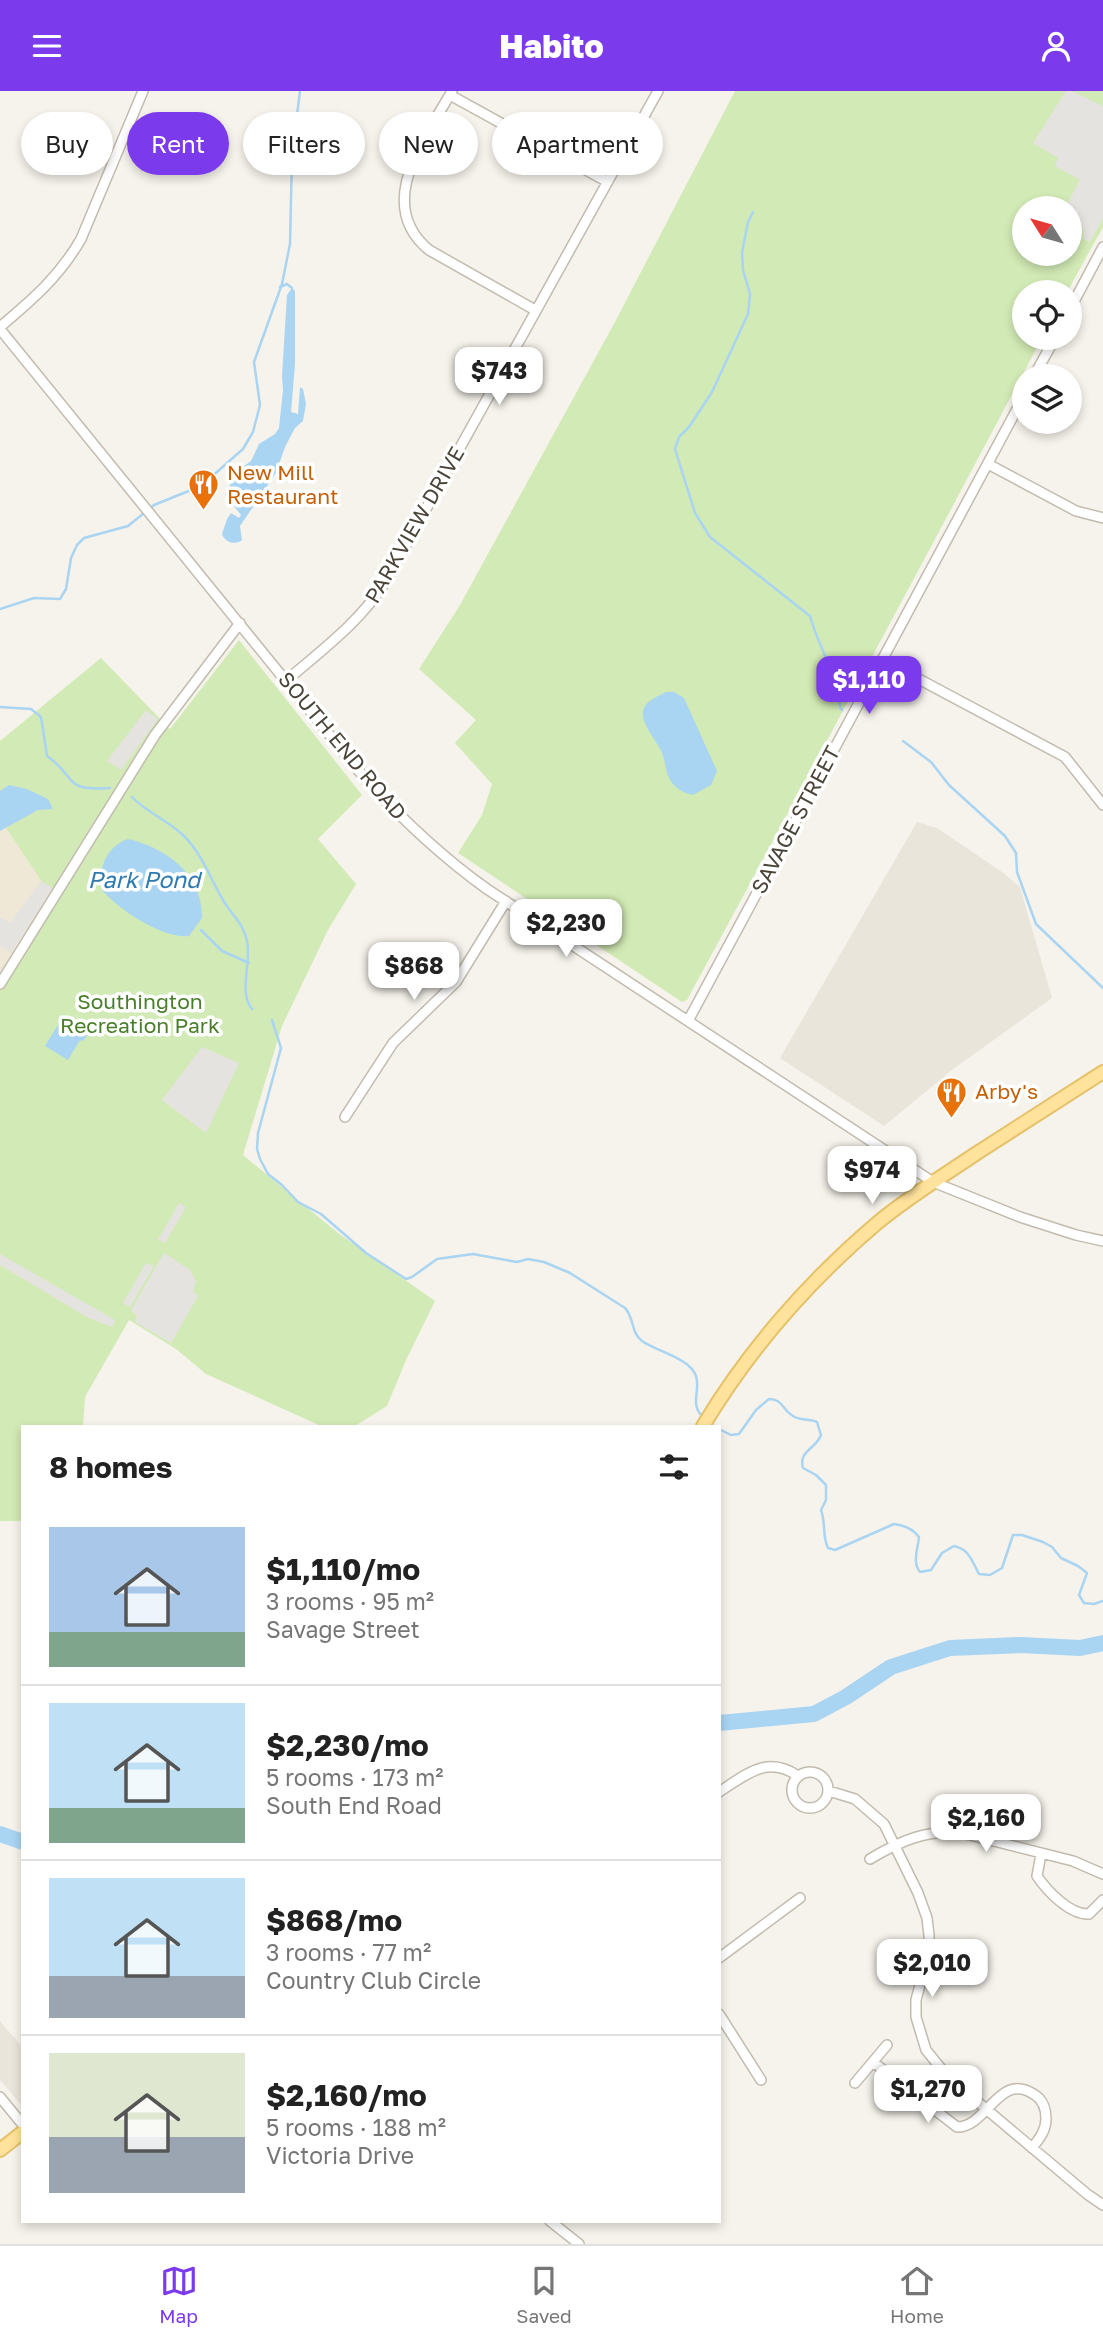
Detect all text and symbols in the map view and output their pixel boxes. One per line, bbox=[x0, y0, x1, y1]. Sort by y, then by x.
icon: menu bbox=[28, 27, 66, 65]
text: Habito bbox=[499, 27, 604, 65]
icon: person bbox=[1037, 27, 1075, 65]
chip: Buy bbox=[21, 112, 113, 175]
chip: Rent bbox=[127, 112, 229, 175]
chip: Filters bbox=[243, 112, 365, 175]
chip: New bbox=[379, 112, 478, 175]
chip: Apartment bbox=[492, 112, 663, 175]
north arrow bbox=[1012, 196, 1082, 266]
map controls bbox=[1012, 196, 1082, 434]
button: locate bbox=[1012, 280, 1082, 350]
pin: $743 bbox=[458, 347, 540, 407]
text: $743 bbox=[471, 356, 527, 384]
button: layers bbox=[1012, 364, 1082, 434]
street label: PARKVIEW DRIVE bbox=[359, 442, 470, 607]
place label: New Mill Restaurant bbox=[227, 459, 338, 509]
restaurant icon: New Mill Restaurant bbox=[187, 468, 221, 512]
pin: $1,110 bbox=[812, 657, 926, 716]
text: $1,110 bbox=[832, 665, 906, 693]
street label: SOUTH END ROAD bbox=[273, 666, 412, 825]
street label: SAVAGE STREET bbox=[745, 741, 845, 898]
water label: Park Pond bbox=[88, 865, 203, 893]
pin: $2,230 bbox=[509, 899, 623, 959]
text: $2,230 bbox=[526, 908, 606, 936]
pin: $868 bbox=[373, 943, 455, 1002]
text: $868 bbox=[384, 951, 444, 979]
park label: Southington Recreation Park bbox=[60, 988, 220, 1038]
restaurant icon: Arby's bbox=[935, 1075, 969, 1119]
place label: Arby's bbox=[975, 1078, 1038, 1104]
pin: $974 bbox=[831, 1147, 913, 1206]
text: $974 bbox=[844, 1155, 900, 1183]
icon: filters bbox=[655, 1448, 693, 1486]
text: 8 homes bbox=[49, 1449, 173, 1485]
text: $1,110/mo bbox=[266, 1551, 420, 1587]
icon: home bbox=[105, 1555, 189, 1639]
text: 3 rooms · 95 m² bbox=[266, 1587, 434, 1615]
text: Savage Street bbox=[266, 1615, 420, 1643]
text: $2,230/mo bbox=[266, 1727, 429, 1763]
icon: home bbox=[105, 1731, 189, 1815]
text: 5 rooms · 173 m² bbox=[266, 1763, 444, 1791]
text: South End Road bbox=[266, 1791, 442, 1819]
pin: $2,160 bbox=[929, 1795, 1043, 1854]
text: $2,160 bbox=[947, 1803, 1025, 1831]
text: $868/mo bbox=[266, 1902, 402, 1938]
icon: home bbox=[105, 1906, 189, 1990]
text: 3 rooms · 77 m² bbox=[266, 1938, 431, 1966]
pin: $2,010 bbox=[875, 1939, 989, 1999]
text: $2,010 bbox=[893, 1948, 971, 1976]
text: Country Club Circle bbox=[266, 1966, 481, 1994]
pin: $1,270 bbox=[871, 2065, 985, 2125]
text: $1,270 bbox=[890, 2074, 966, 2102]
text: $2,160/mo bbox=[266, 2077, 427, 2113]
icon: home bbox=[105, 2081, 189, 2165]
text: 5 rooms · 188 m² bbox=[266, 2113, 446, 2141]
text: Victoria Drive bbox=[266, 2141, 414, 2169]
tab: Map bbox=[159, 2262, 198, 2327]
tab: Saved bbox=[516, 2262, 572, 2327]
tab: Home bbox=[890, 2262, 944, 2327]

